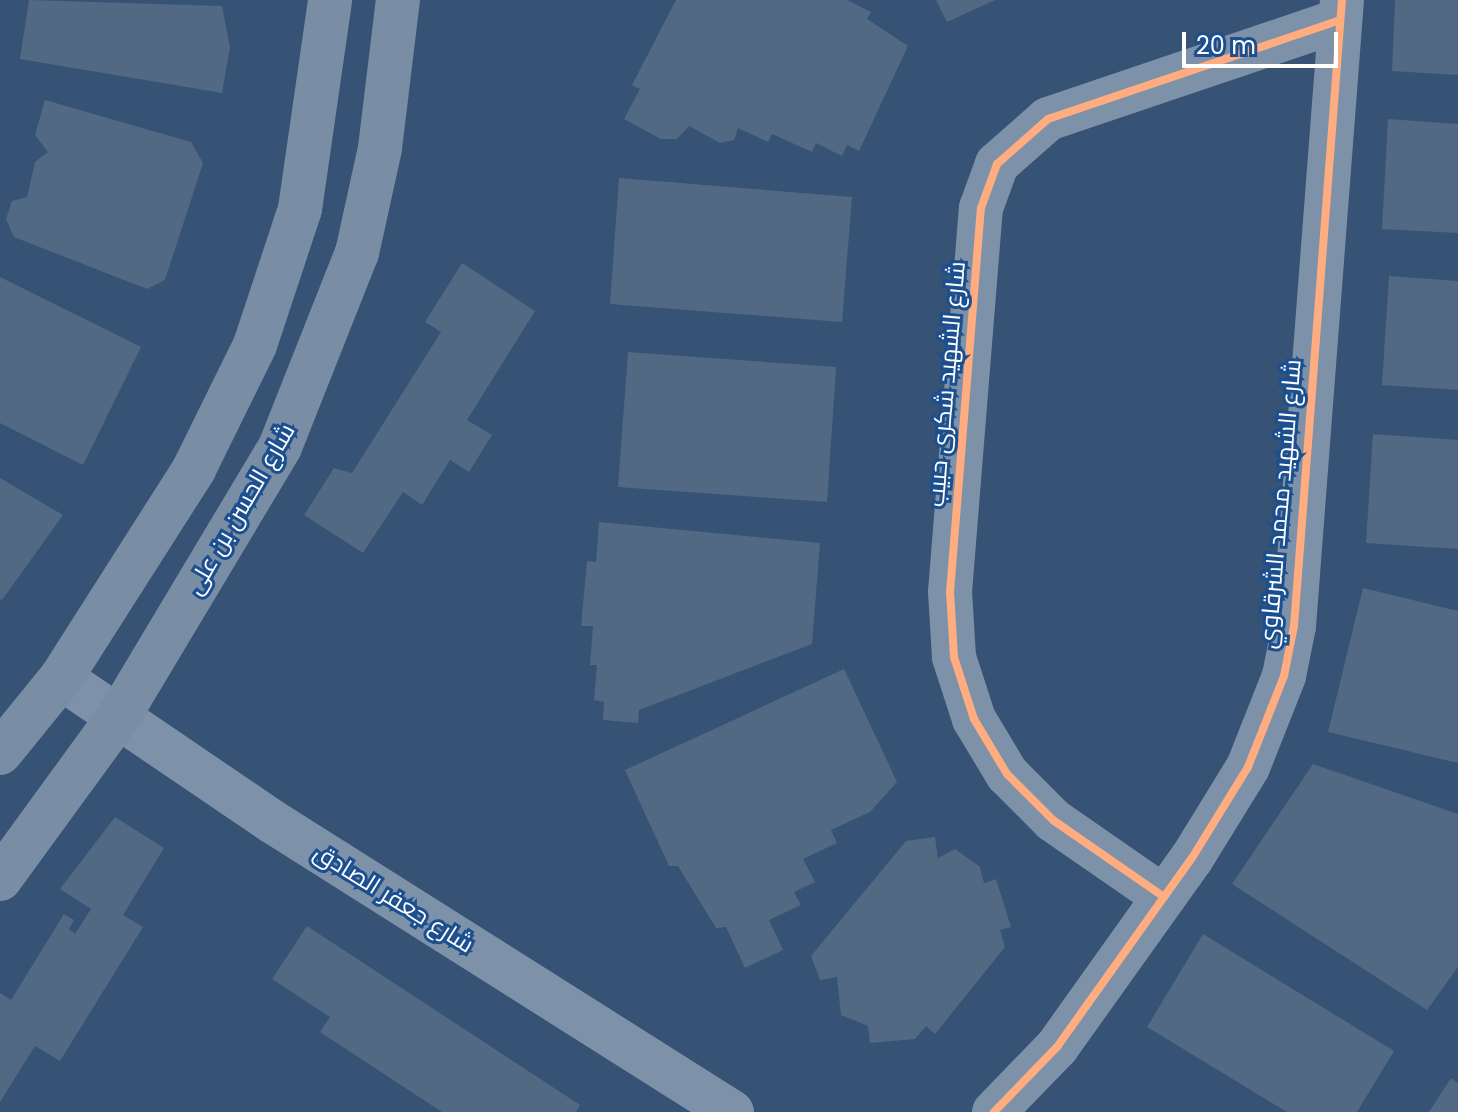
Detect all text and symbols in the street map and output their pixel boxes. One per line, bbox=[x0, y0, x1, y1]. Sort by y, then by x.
scale bar bbox=[1186, 16, 1342, 66]
text: 20 m bbox=[1196, 29, 1256, 62]
street label: شارع الشهيد شكرى حبيب bbox=[921, 260, 971, 508]
street label: شارع الشهيد محمد الشرقاوي bbox=[1253, 358, 1307, 650]
street label: شارع الحسن بن على bbox=[179, 418, 301, 600]
street label: شارع جعفر الصادق bbox=[309, 837, 479, 959]

